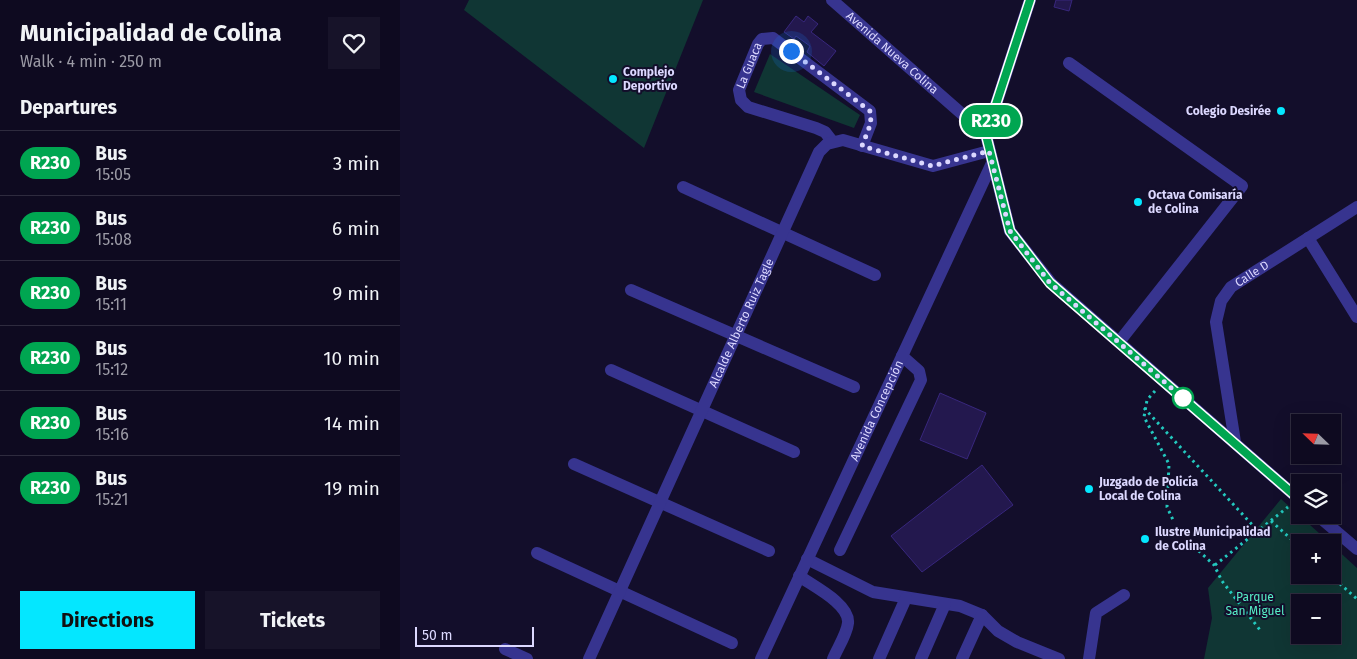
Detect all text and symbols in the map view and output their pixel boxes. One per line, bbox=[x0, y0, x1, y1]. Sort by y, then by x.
street label: Avenida Nueva Colina bbox=[843, 9, 941, 97]
button: heart bbox=[328, 17, 380, 69]
text: Municipalidad de Colina bbox=[20, 19, 282, 47]
your location bbox=[779, 39, 804, 64]
street label: La Guaca bbox=[733, 40, 765, 91]
text: Walk · 4 min · 250 m bbox=[20, 52, 162, 71]
place label: Complejo Deportivo bbox=[623, 65, 678, 93]
marker: Complejo Deportivo bbox=[607, 73, 619, 85]
text: Departures bbox=[20, 96, 117, 119]
place label: Colegio Desirée bbox=[1186, 104, 1271, 118]
line badge: R230 bbox=[956, 105, 1026, 137]
marker: Colegio Desirée bbox=[1275, 105, 1287, 117]
text: R230 bbox=[971, 110, 1011, 132]
text: Bus bbox=[95, 142, 127, 165]
text: R230 bbox=[30, 152, 70, 174]
text: 3 min bbox=[333, 152, 380, 175]
text: 15:05 bbox=[95, 165, 131, 184]
place label: Octava Comisaría de Colina bbox=[1148, 188, 1243, 216]
marker: Octava Comisaría de Colina bbox=[1132, 196, 1144, 208]
text: Bus bbox=[95, 207, 127, 230]
text: R230 bbox=[30, 217, 70, 239]
text: 6 min bbox=[332, 217, 380, 240]
text: 15:08 bbox=[95, 230, 132, 249]
street label: Alcalde Alberto Ruiz Tagle bbox=[706, 256, 777, 390]
street label: Calle D bbox=[1232, 258, 1272, 290]
text: Bus bbox=[95, 272, 127, 295]
text: R230 bbox=[30, 282, 70, 304]
text: 9 min bbox=[332, 282, 380, 305]
text: 15:11 bbox=[95, 295, 127, 314]
text: Bus bbox=[95, 337, 127, 360]
text: R230 bbox=[30, 347, 70, 369]
text: 10 min bbox=[323, 347, 380, 370]
street label: Avenida Concepción bbox=[847, 358, 906, 463]
text: 15:12 bbox=[95, 360, 128, 379]
unlabelled marker bbox=[1172, 387, 1194, 409]
text: Bus bbox=[95, 402, 127, 425]
text: R230 bbox=[30, 412, 70, 434]
text: 14 min bbox=[324, 412, 380, 435]
north arrow bbox=[1291, 414, 1341, 464]
map controls bbox=[1291, 414, 1341, 644]
text: 15:16 bbox=[95, 425, 129, 444]
text: Bus bbox=[95, 467, 127, 490]
button: layers bbox=[1291, 474, 1341, 524]
place label: Juzgado de Policía Local de Colina bbox=[1098, 475, 1199, 503]
text: R230 bbox=[30, 477, 70, 499]
text: 19 min bbox=[324, 477, 380, 500]
marker: Juzgado de Policía Local de Colina bbox=[1083, 483, 1095, 495]
text: 15:21 bbox=[95, 490, 128, 509]
place label: Ilustre Municipalidad de Colina bbox=[1155, 525, 1270, 553]
marker: Ilustre Municipalidad de Colina bbox=[1139, 533, 1151, 545]
button: + bbox=[1291, 534, 1341, 584]
park label: Parque San Miguel bbox=[1225, 590, 1285, 618]
button: Directions bbox=[20, 591, 195, 649]
button: Tickets bbox=[205, 591, 380, 649]
button: − bbox=[1291, 594, 1341, 644]
scale bar bbox=[415, 624, 534, 647]
text: 50 m bbox=[422, 627, 453, 644]

